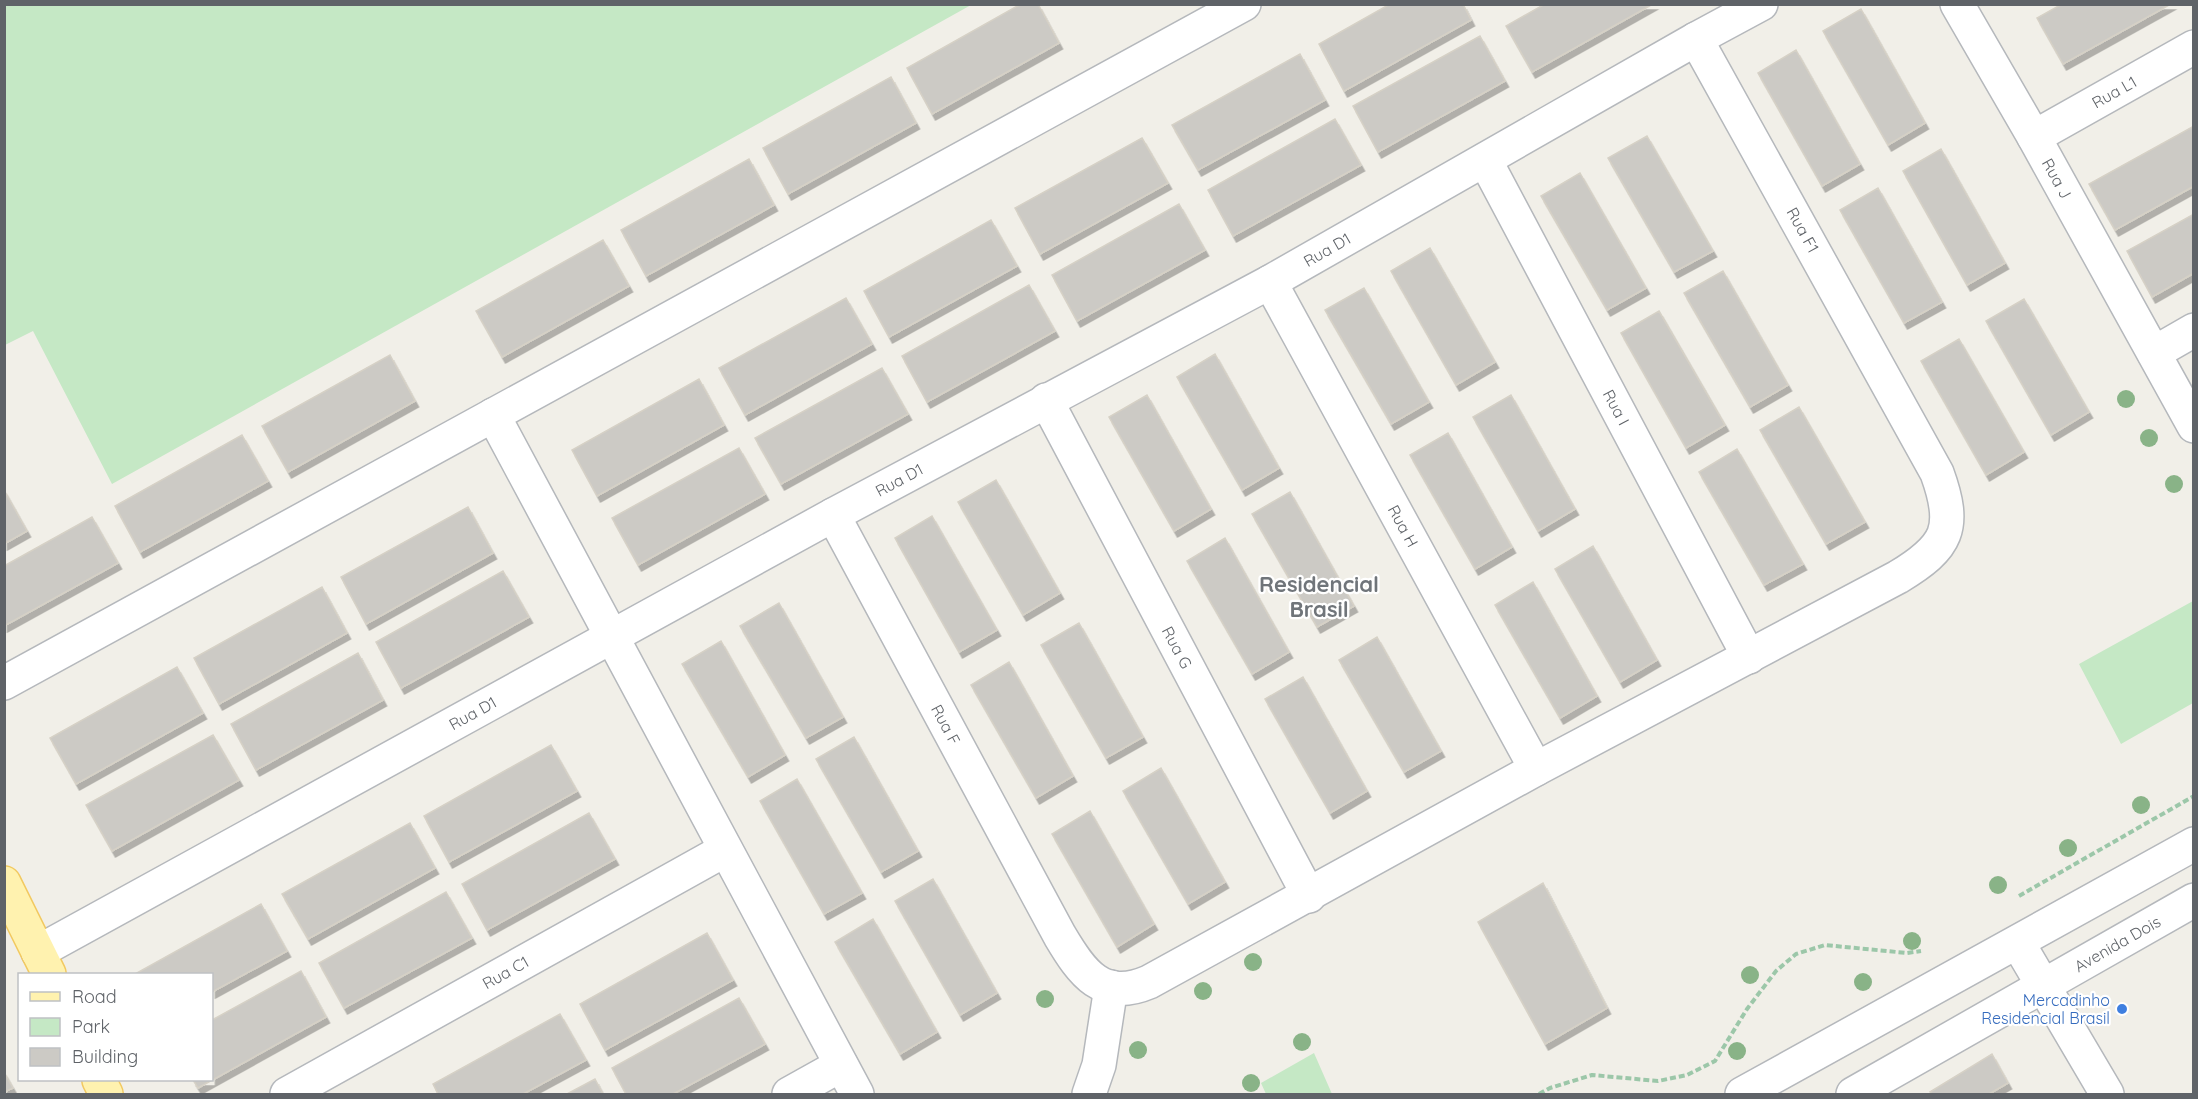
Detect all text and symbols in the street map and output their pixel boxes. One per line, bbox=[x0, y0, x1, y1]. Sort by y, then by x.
street label: Rua L1 bbox=[2088, 71, 2140, 112]
street label: Rua J bbox=[2038, 155, 2076, 202]
street label: Rua F1 bbox=[1782, 204, 1824, 256]
street label: Rua D1 bbox=[1300, 228, 1354, 271]
street label: Rua I bbox=[1599, 386, 1634, 429]
street label: Rua D1 bbox=[872, 459, 926, 501]
street label: Rua H bbox=[1384, 501, 1423, 551]
district label: Residencial Brasil bbox=[1259, 570, 1379, 623]
street label: Rua G bbox=[1158, 623, 1197, 672]
street label: Rua D1 bbox=[445, 692, 500, 734]
street label: Rua F bbox=[927, 701, 965, 748]
street label: Avenida Dois bbox=[2071, 911, 2164, 976]
street label: Rua C1 bbox=[479, 951, 532, 993]
legend bbox=[18, 973, 213, 1081]
text: Road bbox=[72, 985, 117, 1008]
place label: Mercadinho Residencial Brasil bbox=[1981, 990, 2110, 1028]
marker: Mercadinho Residencial Brasil bbox=[2115, 1002, 2129, 1016]
text: Park bbox=[72, 1015, 110, 1038]
text: Building bbox=[72, 1045, 138, 1068]

